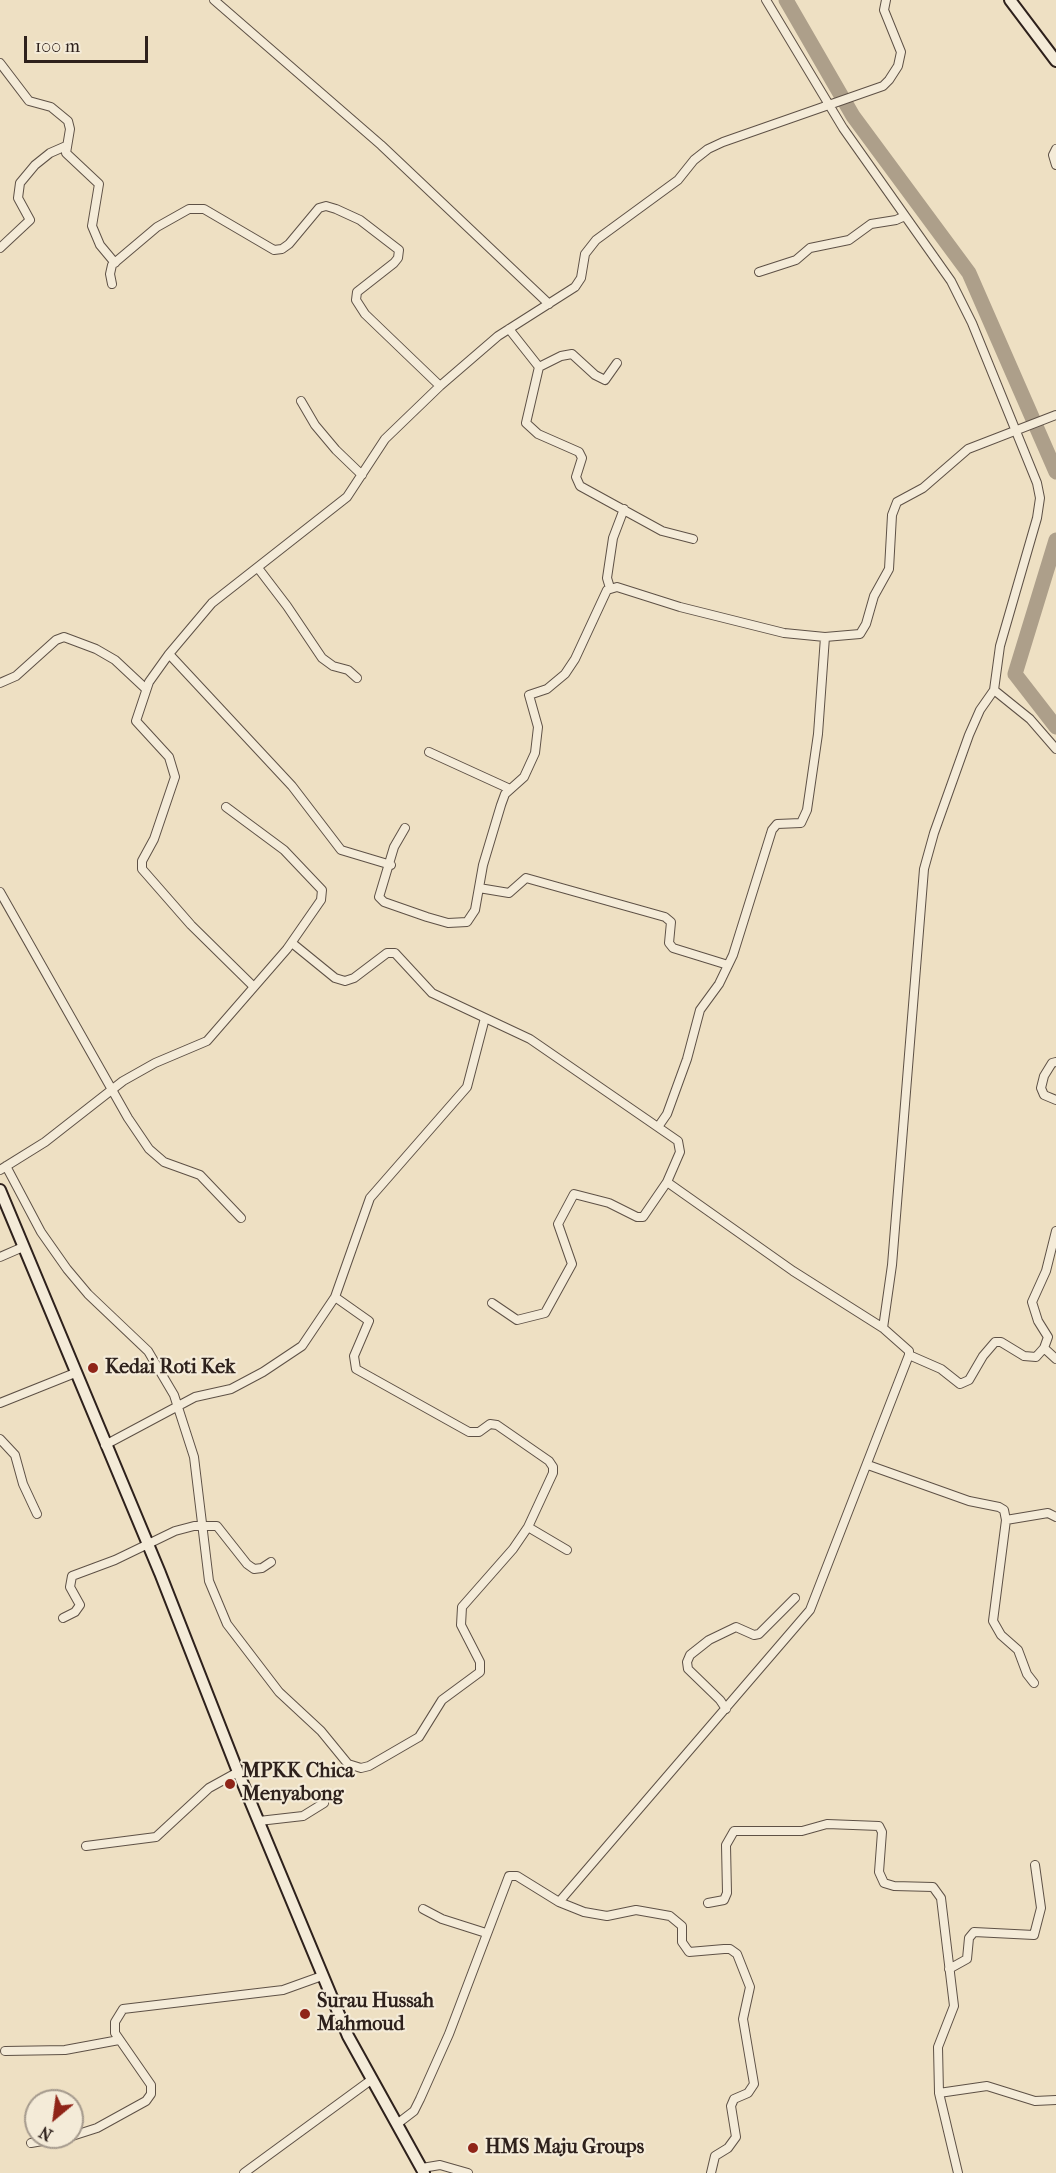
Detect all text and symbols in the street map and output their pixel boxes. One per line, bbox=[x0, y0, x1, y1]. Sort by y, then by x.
scale bar bbox=[27, 24, 152, 62]
text: 100 m bbox=[35, 36, 80, 57]
place label: Kedai Roti Kek bbox=[105, 1356, 235, 1380]
marker: Kedai Roti Kek bbox=[86, 1361, 100, 1375]
place label: MPKK Chica Menyabong bbox=[242, 1760, 354, 1807]
marker: MPKK Chica Menyabong bbox=[223, 1777, 237, 1791]
place label: Surau Hussah Mahmoud bbox=[317, 1990, 434, 2037]
marker: Surau Hussah Mahmoud bbox=[298, 2007, 312, 2021]
north arrow bbox=[24, 2089, 84, 2149]
text: N bbox=[36, 2122, 56, 2145]
place label: HMS Maju Groups bbox=[485, 2136, 644, 2160]
marker: HMS Maju Groups bbox=[466, 2141, 480, 2155]

